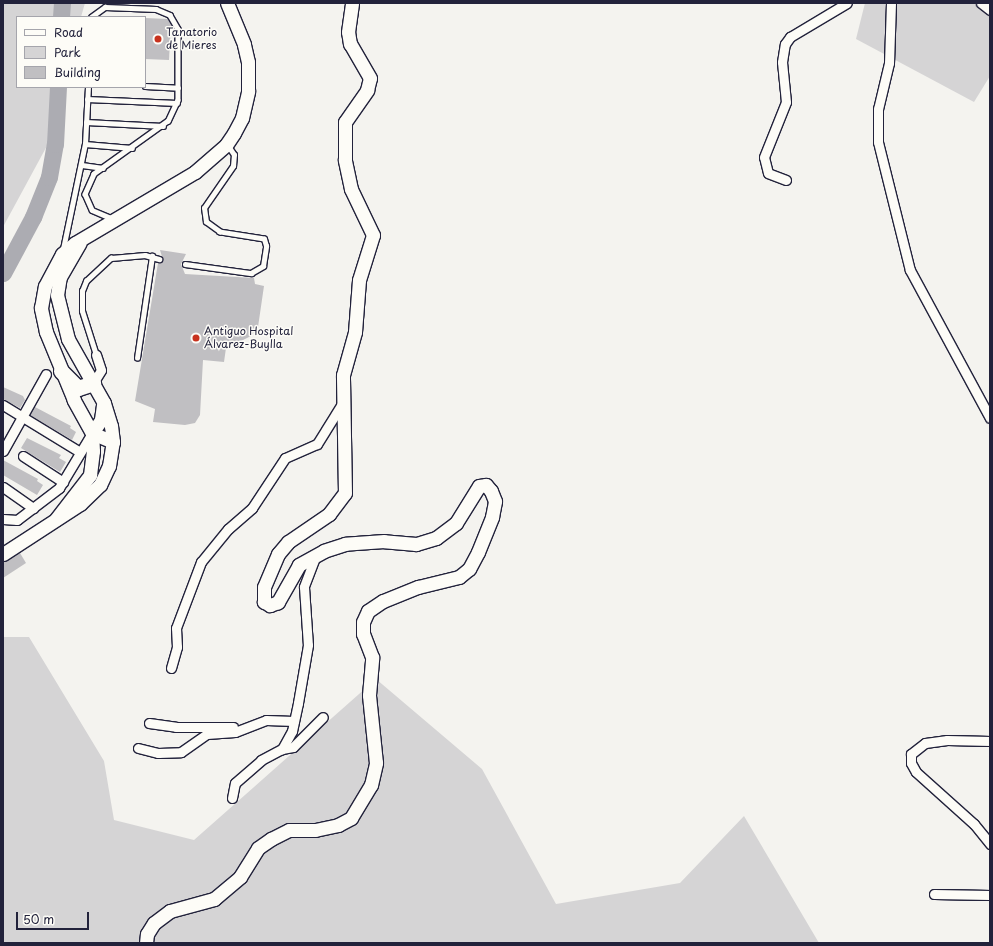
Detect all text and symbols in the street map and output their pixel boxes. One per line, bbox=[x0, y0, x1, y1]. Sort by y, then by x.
legend bbox=[16, 16, 146, 88]
text: Road bbox=[54, 23, 83, 41]
place label: Tanatorio de Mieres bbox=[166, 26, 217, 52]
marker: Tanatorio de Mieres bbox=[153, 34, 163, 44]
text: Park bbox=[54, 43, 81, 61]
text: Building bbox=[54, 63, 101, 81]
place label: Antiguo Hospital Álvarez-Buylla bbox=[204, 325, 294, 351]
marker: Antiguo Hospital Álvarez-Buylla bbox=[191, 333, 201, 343]
scale bar bbox=[18, 904, 91, 930]
text: 50 m bbox=[23, 910, 54, 928]

